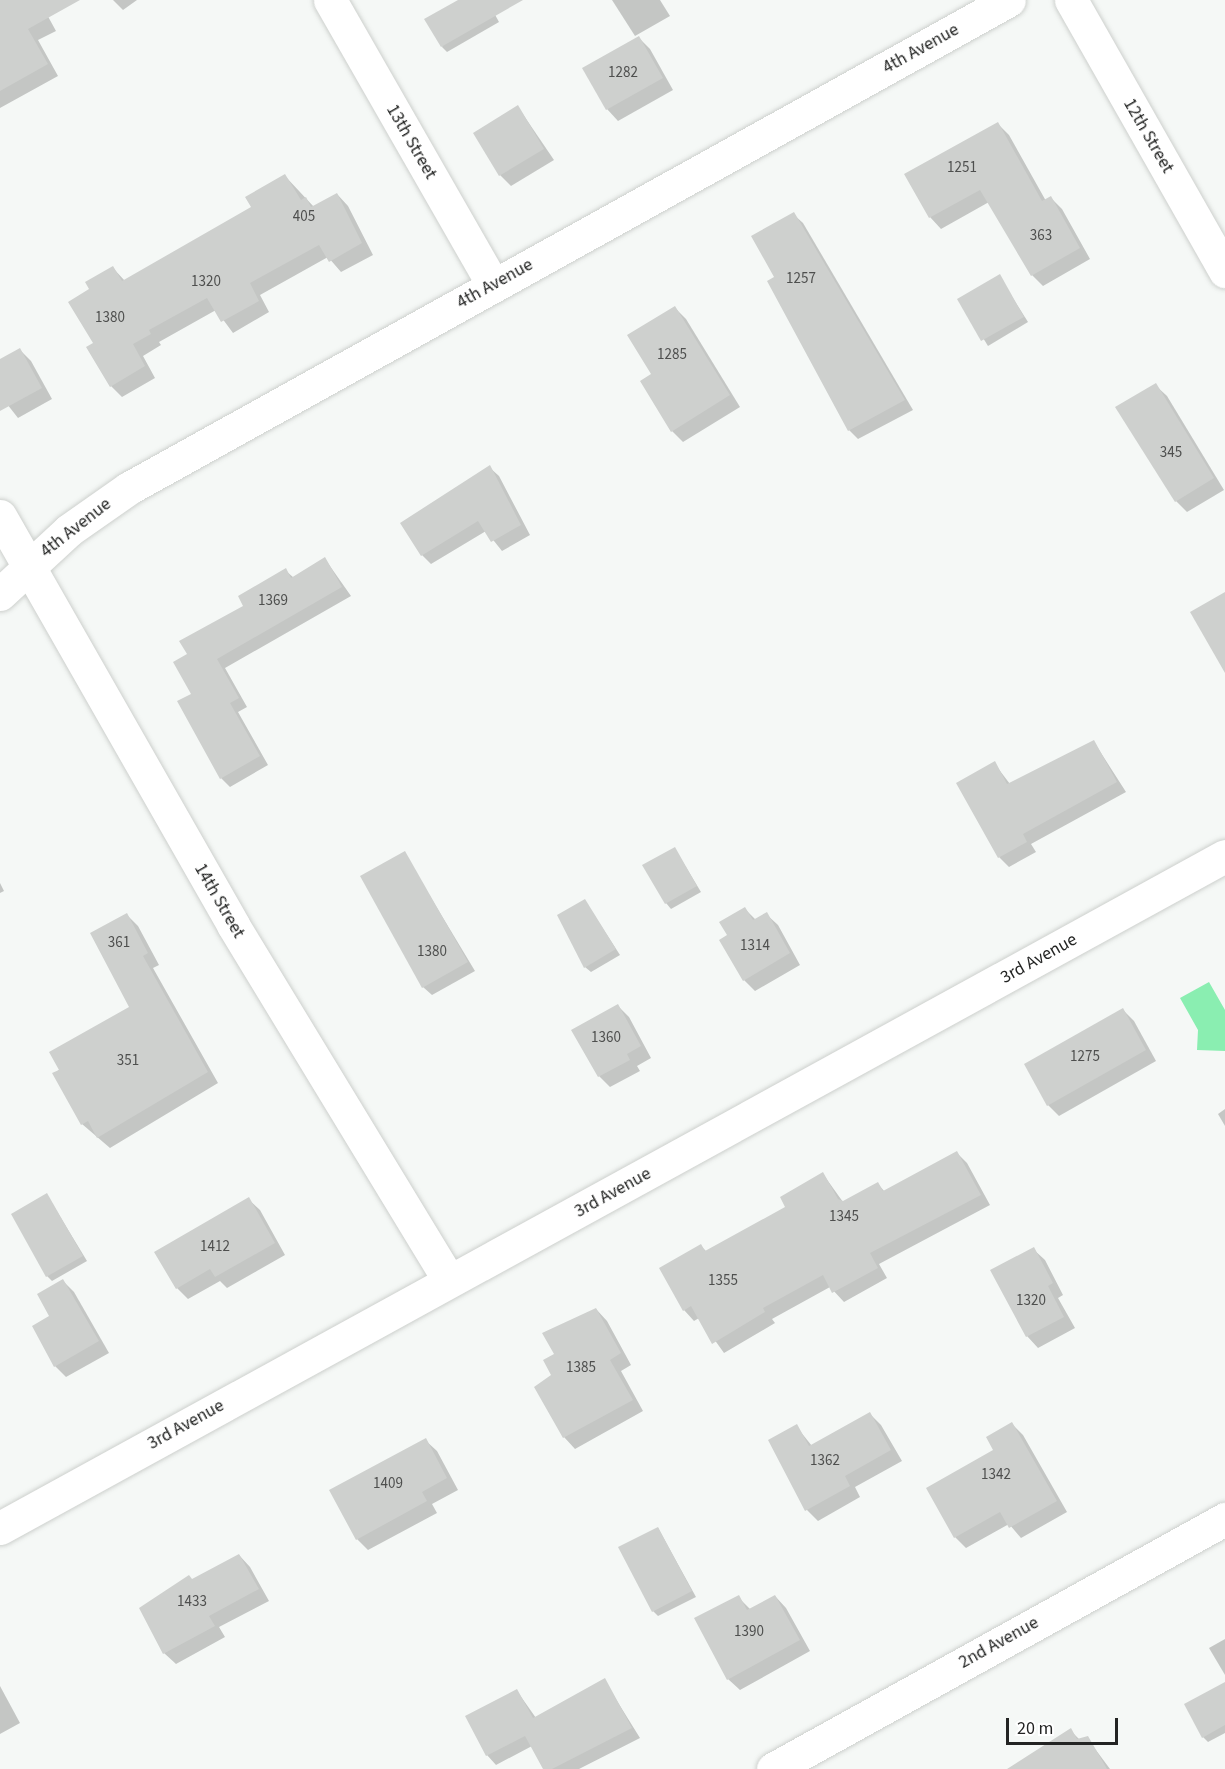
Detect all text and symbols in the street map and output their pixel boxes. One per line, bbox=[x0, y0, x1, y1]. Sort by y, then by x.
street label: 4th Avenue bbox=[879, 19, 963, 79]
house number: 1282 bbox=[608, 64, 638, 82]
street label: 12th Street bbox=[1118, 95, 1178, 177]
street label: 13th Street bbox=[381, 101, 441, 183]
house number: 1251 bbox=[947, 159, 977, 177]
house number: 405 bbox=[293, 208, 315, 226]
house number: 363 bbox=[1030, 227, 1052, 245]
street label: 4th Avenue bbox=[453, 254, 537, 314]
house number: 1257 bbox=[786, 270, 816, 288]
house number: 1320 bbox=[191, 273, 221, 291]
house number: 1380 bbox=[95, 309, 125, 327]
house number: 1285 bbox=[657, 346, 687, 364]
house number: 345 bbox=[1160, 444, 1182, 462]
street label: 4th Avenue bbox=[36, 494, 116, 562]
house number: 1369 bbox=[258, 592, 288, 610]
street label: 14th Street bbox=[189, 860, 249, 942]
street label: 3rd Avenue bbox=[997, 929, 1081, 989]
house number: 361 bbox=[108, 934, 130, 952]
house number: 1314 bbox=[740, 937, 770, 955]
house number: 1380 bbox=[417, 943, 447, 961]
house number: 1360 bbox=[591, 1029, 621, 1047]
house number: 1275 bbox=[1070, 1048, 1100, 1066]
house number: 351 bbox=[117, 1052, 139, 1070]
street label: 3rd Avenue bbox=[571, 1163, 655, 1223]
house number: 1345 bbox=[829, 1208, 859, 1226]
house number: 1412 bbox=[200, 1238, 230, 1256]
house number: 1355 bbox=[708, 1272, 738, 1290]
house number: 1320 bbox=[1016, 1292, 1046, 1310]
house number: 1385 bbox=[566, 1359, 596, 1377]
street label: 3rd Avenue bbox=[144, 1395, 228, 1455]
house number: 1362 bbox=[810, 1452, 840, 1470]
house number: 1342 bbox=[981, 1466, 1011, 1484]
house number: 1409 bbox=[373, 1475, 403, 1493]
house number: 1433 bbox=[177, 1593, 207, 1611]
street label: 2nd Avenue bbox=[955, 1612, 1043, 1674]
house number: 1390 bbox=[734, 1623, 764, 1641]
scale bar bbox=[1009, 1706, 1122, 1744]
text: 20 m bbox=[1017, 1716, 1053, 1741]

